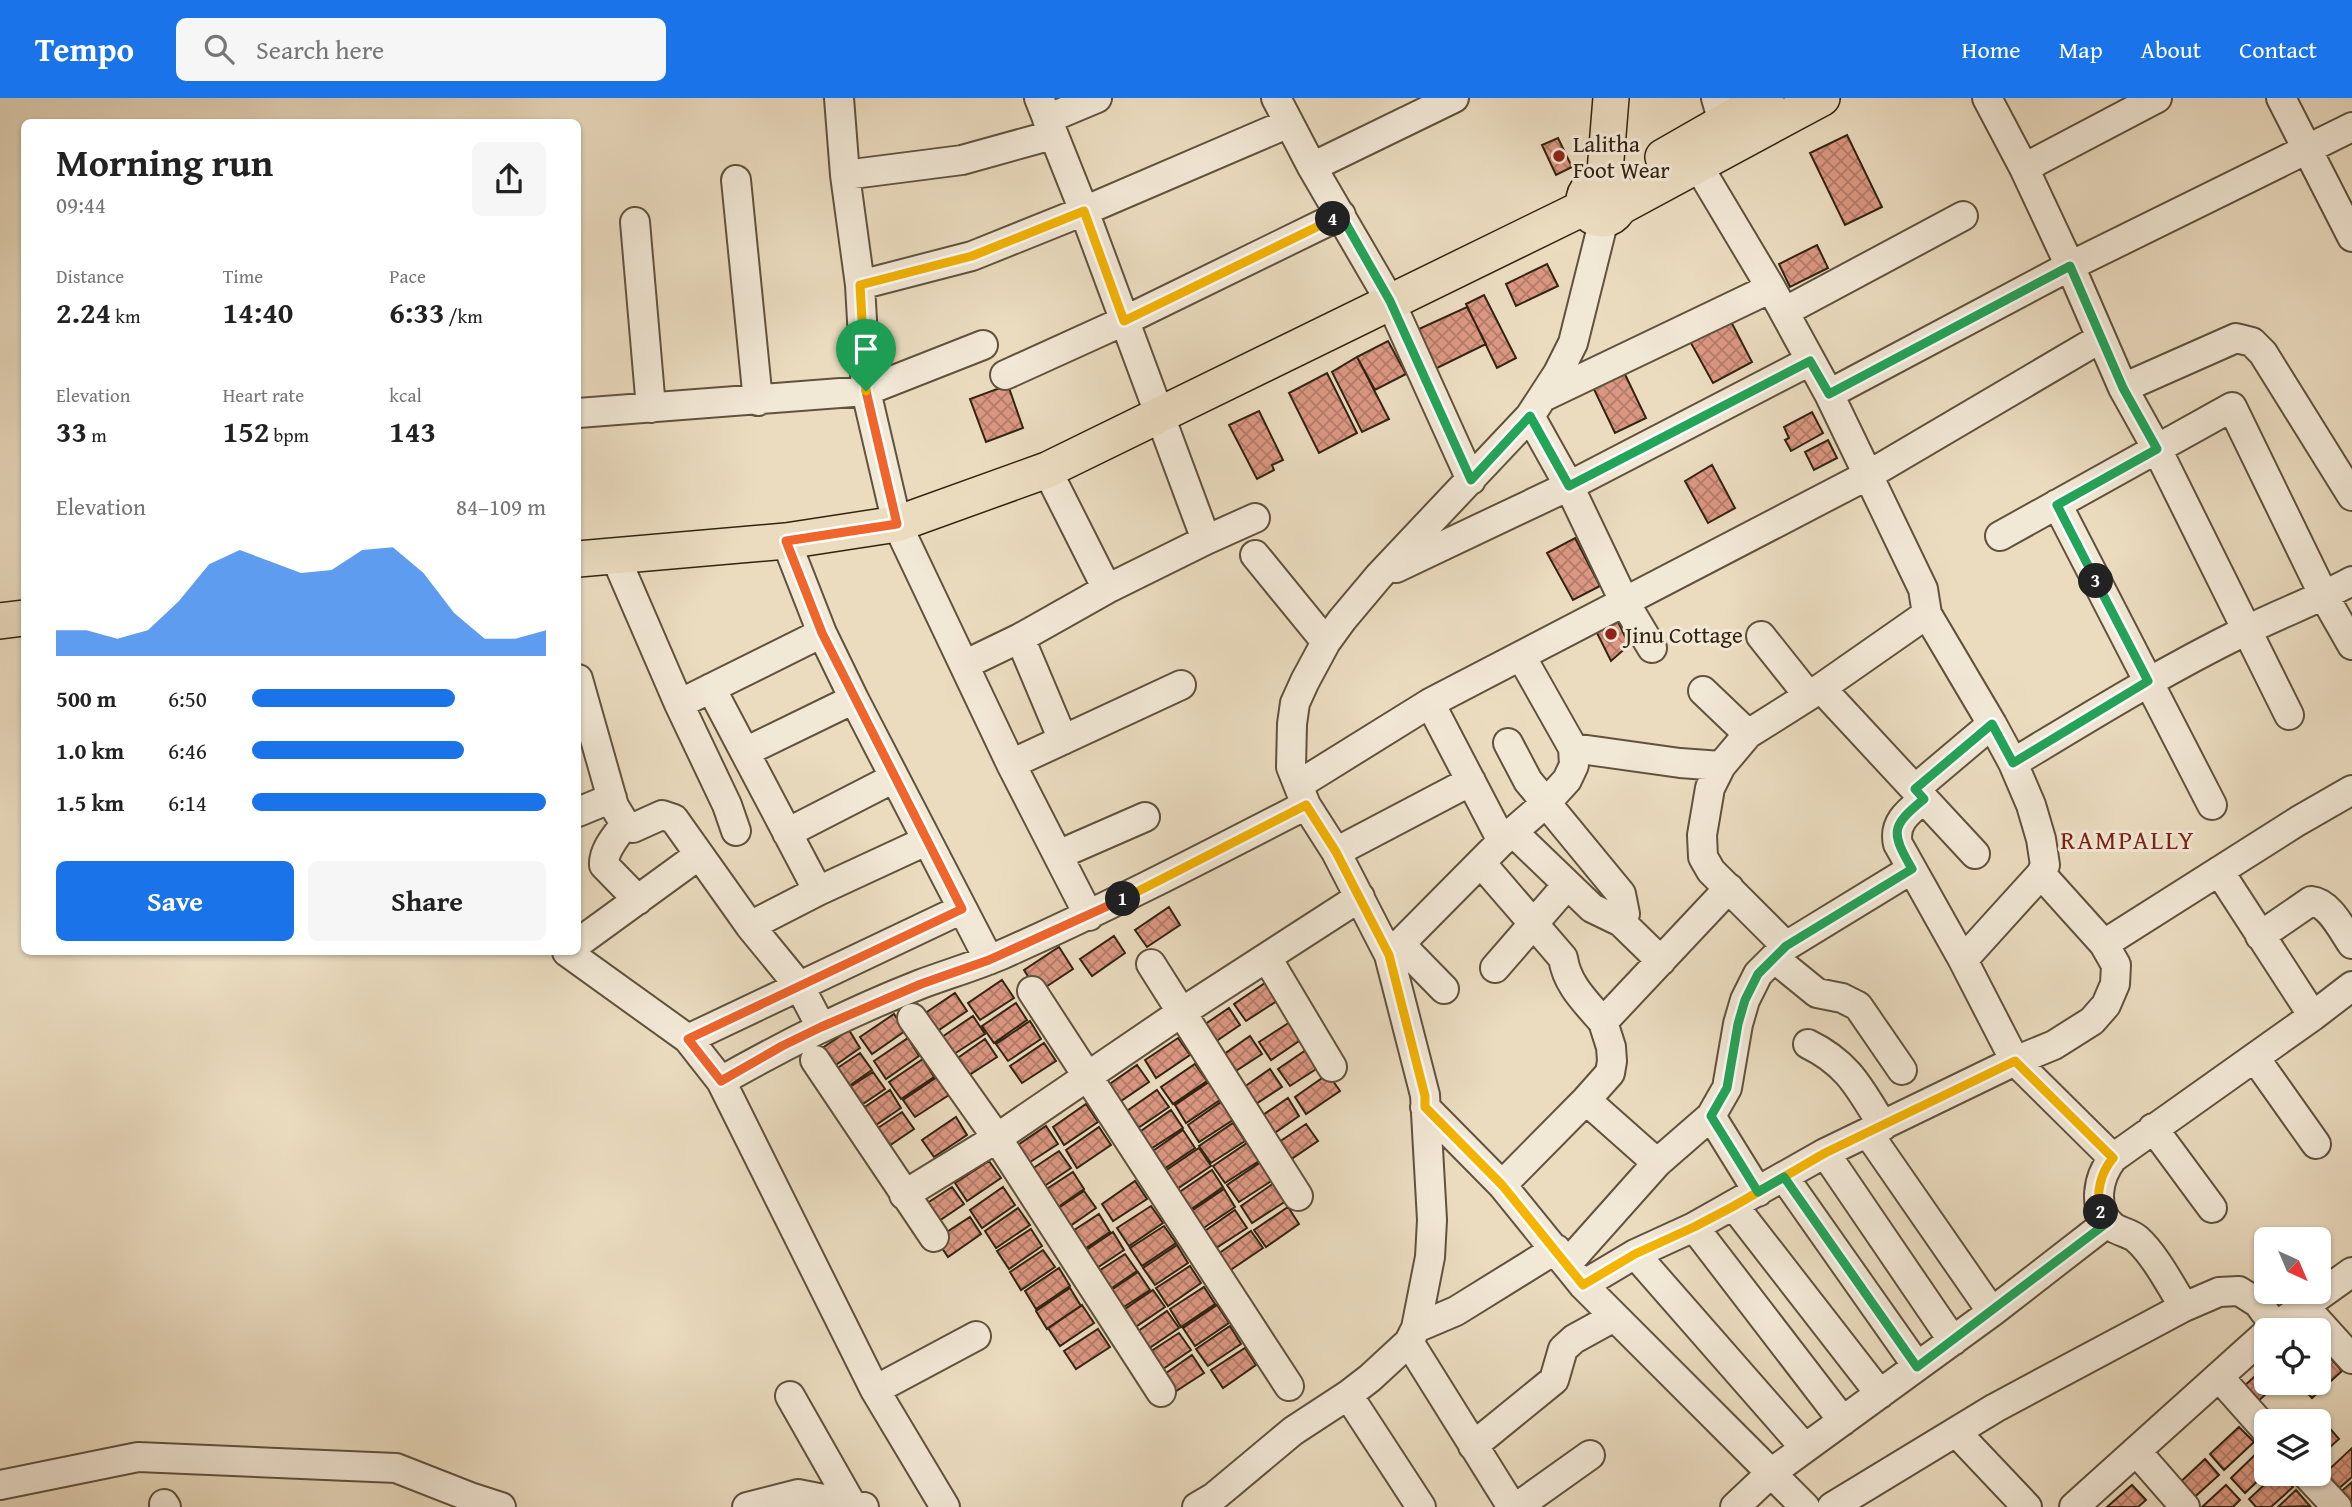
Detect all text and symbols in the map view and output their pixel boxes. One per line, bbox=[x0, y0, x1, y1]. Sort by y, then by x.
search box bbox=[176, 18, 666, 81]
text: Tempo bbox=[35, 25, 134, 73]
icon: search bbox=[200, 30, 238, 68]
text: Search here bbox=[256, 30, 384, 69]
text: Home bbox=[1962, 32, 2021, 67]
text: Map bbox=[2059, 32, 2103, 67]
text: About bbox=[2141, 32, 2201, 67]
text: Contact bbox=[2239, 32, 2317, 67]
place label: Lalitha Foot Wear bbox=[1573, 127, 1670, 186]
text: Morning run bbox=[56, 134, 273, 190]
button: share bbox=[472, 142, 546, 216]
marker: Lalitha Foot Wear bbox=[1551, 148, 1567, 164]
text: 09:44 bbox=[56, 188, 106, 221]
pin: 4 bbox=[1316, 202, 1350, 236]
text: 4 bbox=[1328, 204, 1337, 232]
text: Distance bbox=[56, 262, 124, 290]
text: Time bbox=[223, 262, 263, 290]
text: Pace bbox=[389, 262, 426, 290]
text: 2.24 bbox=[56, 290, 111, 334]
text: 14:40 bbox=[223, 290, 293, 334]
text: 6:33 bbox=[389, 290, 444, 334]
text: km bbox=[111, 302, 140, 330]
text: /km bbox=[444, 302, 483, 330]
pin bbox=[836, 319, 896, 391]
icon: arrive bbox=[847, 330, 885, 368]
text: Elevation bbox=[56, 381, 130, 409]
text: Heart rate bbox=[223, 381, 304, 409]
text: kcal bbox=[389, 381, 422, 409]
text: 33 bbox=[56, 409, 87, 453]
text: 152 bbox=[223, 409, 269, 453]
text: 143 bbox=[389, 409, 436, 453]
text: m bbox=[87, 421, 107, 449]
text: bpm bbox=[269, 421, 309, 449]
text: Elevation bbox=[56, 490, 146, 523]
text: 84–109 m bbox=[456, 490, 546, 523]
pin: 3 bbox=[2078, 564, 2114, 598]
text: 3 bbox=[2091, 566, 2100, 594]
place label: Jinu Cottage bbox=[1622, 618, 1743, 651]
marker: Jinu Cottage bbox=[1603, 626, 1619, 642]
text: 500 m bbox=[56, 682, 117, 715]
text: 6:50 bbox=[168, 682, 207, 715]
text: 1.0 km bbox=[56, 734, 124, 767]
text: 6:46 bbox=[168, 734, 207, 767]
text: 1.5 km bbox=[56, 786, 124, 819]
text: 6:14 bbox=[168, 786, 207, 819]
district label: RAMPALLY bbox=[2060, 820, 2196, 859]
button: Save bbox=[56, 861, 294, 941]
button: Share bbox=[308, 861, 546, 941]
pin: 1 bbox=[1106, 882, 1140, 916]
text: 1 bbox=[1118, 884, 1127, 912]
pin: 2 bbox=[2084, 1194, 2118, 1230]
text: 2 bbox=[2096, 1197, 2105, 1225]
north arrow bbox=[2254, 1227, 2331, 1304]
map controls bbox=[2254, 1227, 2331, 1486]
button: locate bbox=[2254, 1318, 2331, 1395]
button: layers bbox=[2254, 1409, 2331, 1486]

